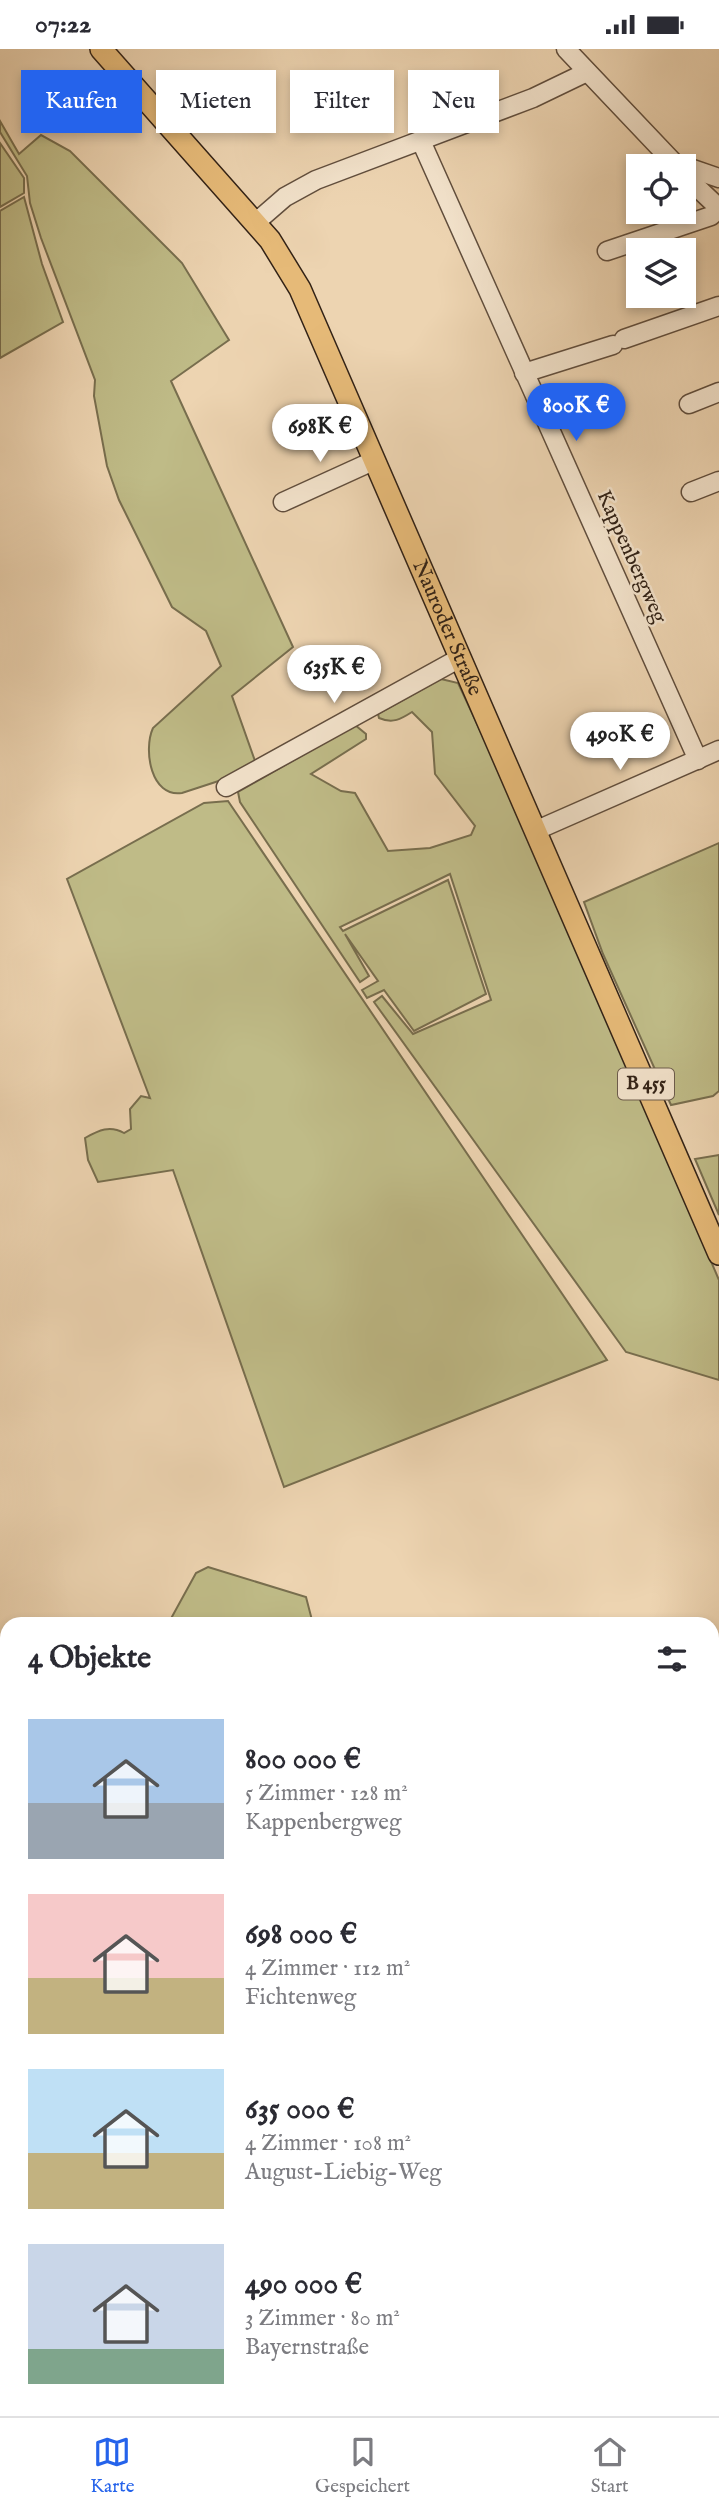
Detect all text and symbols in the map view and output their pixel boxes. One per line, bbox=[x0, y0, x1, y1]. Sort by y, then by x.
text: 07:22 bbox=[35, 8, 91, 41]
chip: Kaufen bbox=[21, 70, 142, 133]
chip: Mieten bbox=[156, 70, 276, 133]
chip: Filter bbox=[290, 70, 394, 133]
chip: Neu bbox=[408, 70, 499, 133]
map controls bbox=[626, 154, 696, 308]
button: locate bbox=[626, 154, 696, 224]
button: layers bbox=[626, 238, 696, 308]
pin: 800K € bbox=[519, 383, 633, 443]
text: 800K € bbox=[543, 391, 609, 420]
pin: 698K € bbox=[263, 405, 377, 464]
text: 698K € bbox=[288, 412, 352, 441]
street label: Kappenbergweg bbox=[590, 486, 673, 628]
street label: Nauroder Straße bbox=[406, 556, 489, 700]
pin: 635K € bbox=[277, 645, 391, 705]
text: 635K € bbox=[303, 653, 365, 682]
pin: 490K € bbox=[563, 713, 677, 772]
text: 490K € bbox=[586, 720, 654, 749]
road number: B 455 bbox=[618, 1069, 674, 1099]
text: 4 Objekte bbox=[28, 1640, 151, 1678]
icon: filters bbox=[653, 1640, 691, 1678]
text: 800 000 € bbox=[245, 1741, 361, 1779]
icon: home bbox=[84, 1747, 168, 1831]
text: 5 Zimmer · 128 m² bbox=[245, 1779, 408, 1808]
text: Kappenbergweg bbox=[245, 1808, 401, 1837]
text: 698 000 € bbox=[245, 1916, 357, 1954]
icon: home bbox=[84, 1922, 168, 2006]
text: 4 Zimmer · 112 m² bbox=[245, 1954, 410, 1983]
text: Fichtenweg bbox=[245, 1983, 356, 2012]
text: 635 000 € bbox=[245, 2091, 355, 2129]
icon: home bbox=[84, 2097, 168, 2181]
text: 4 Zimmer · 108 m² bbox=[245, 2129, 411, 2158]
text: August-Liebig-Weg bbox=[245, 2158, 442, 2187]
text: 490 000 € bbox=[245, 2266, 362, 2304]
icon: home bbox=[84, 2272, 168, 2356]
text: 3 Zimmer · 80 m² bbox=[245, 2304, 400, 2333]
text: Bayernstraße bbox=[245, 2333, 369, 2362]
tab: Karte bbox=[90, 2433, 134, 2499]
tab: Gespeichert bbox=[315, 2433, 410, 2499]
tab: Start bbox=[591, 2433, 629, 2499]

